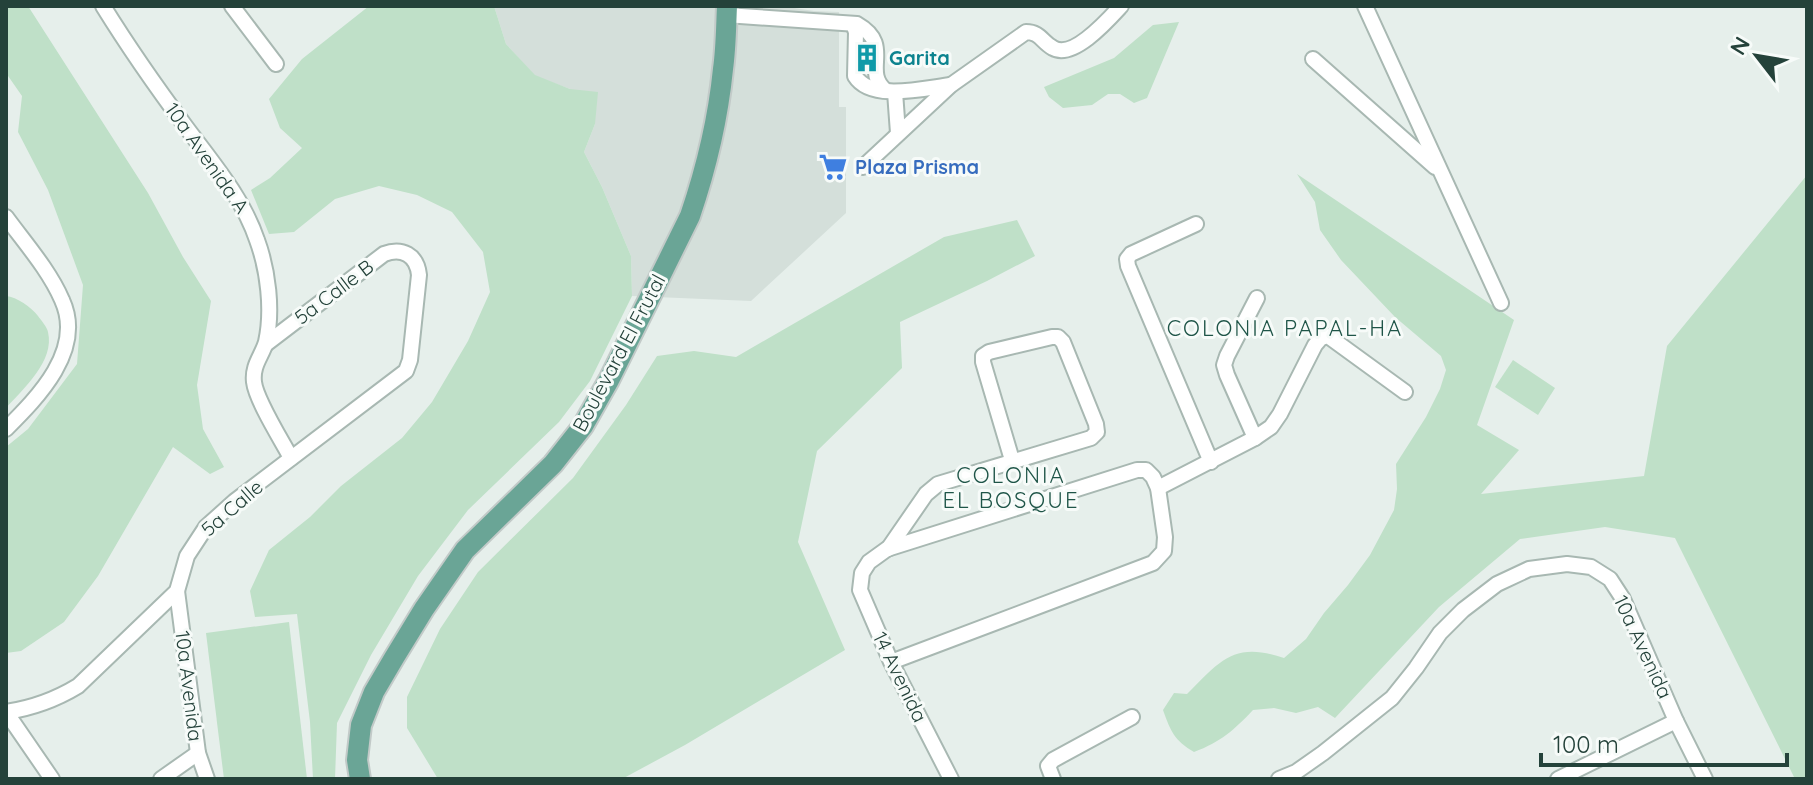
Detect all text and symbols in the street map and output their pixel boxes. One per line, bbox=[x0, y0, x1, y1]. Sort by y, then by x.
north arrow bbox=[1717, 16, 1797, 96]
text: N bbox=[1724, 32, 1756, 60]
building icon: Garita bbox=[852, 43, 882, 73]
place label: Garita bbox=[889, 45, 950, 70]
street label: 10a Avenida A bbox=[160, 97, 255, 218]
supermarket icon: Plaza Prisma bbox=[818, 152, 848, 182]
place label: Plaza Prisma bbox=[855, 154, 979, 179]
street label: 5a Calle B bbox=[289, 254, 378, 329]
street label: Boulevard El Frutal bbox=[567, 270, 671, 436]
district label: COLONIA PAPAL-HA bbox=[1167, 314, 1403, 342]
district label: COLONIA EL BOSQUE bbox=[943, 461, 1079, 514]
street label: 5a Calle bbox=[196, 474, 268, 541]
street label: 10a Avenida bbox=[1609, 591, 1678, 702]
street label: 14 Avenida bbox=[868, 628, 933, 726]
street label: 10a Avenida bbox=[170, 629, 209, 743]
scale bar bbox=[1541, 717, 1787, 767]
text: 100 m bbox=[1553, 729, 1619, 759]

